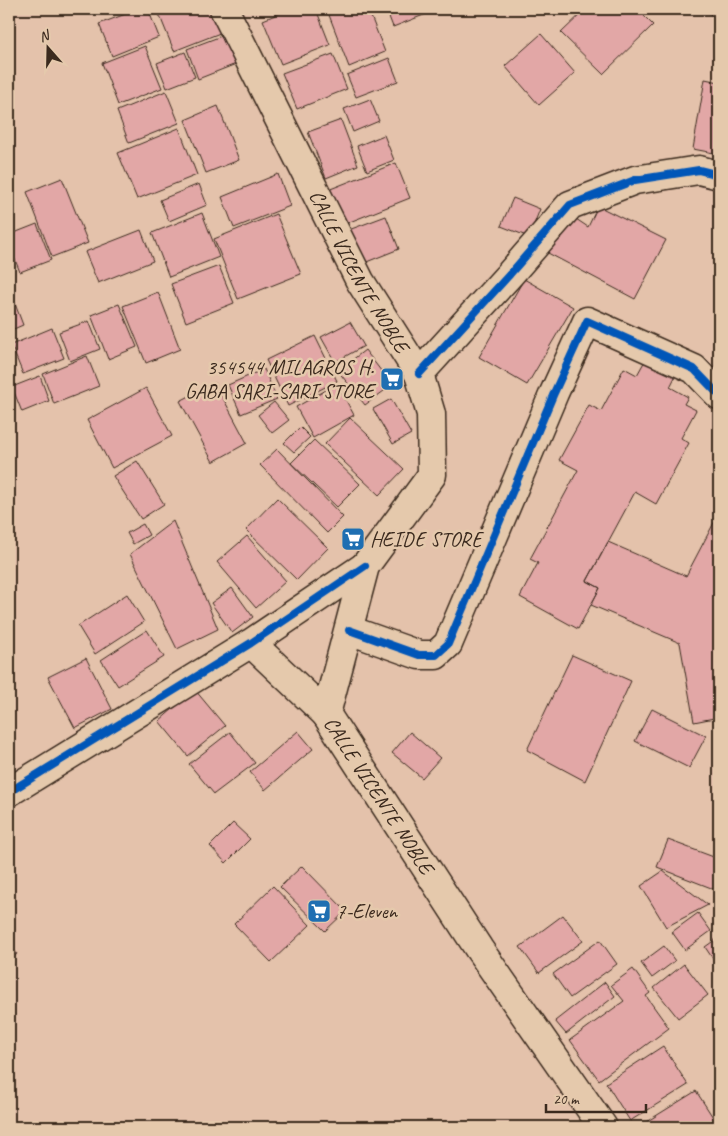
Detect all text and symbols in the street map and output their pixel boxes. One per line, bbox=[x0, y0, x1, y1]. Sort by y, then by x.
north arrow bbox=[22, 22, 72, 72]
text: N bbox=[37, 26, 53, 46]
street label: CALLE VICENTE NOBLE bbox=[304, 185, 417, 360]
place label: 354544 MILAGROS H. GABA SARI-SARI STORE bbox=[185, 354, 377, 404]
supermarket icon: 354544 MILAGROS H. GABA SARI-SARI STORE bbox=[379, 366, 405, 392]
supermarket icon: HEIDE STORE bbox=[340, 526, 366, 552]
place label: HEIDE STORE bbox=[370, 526, 484, 552]
street label: CALLE VICENTE NOBLE bbox=[318, 712, 441, 881]
supermarket icon: 7-Eleven bbox=[306, 898, 332, 924]
place label: 7-Eleven bbox=[336, 898, 399, 924]
scale bar bbox=[546, 1081, 646, 1113]
text: 20 m bbox=[553, 1090, 580, 1109]

